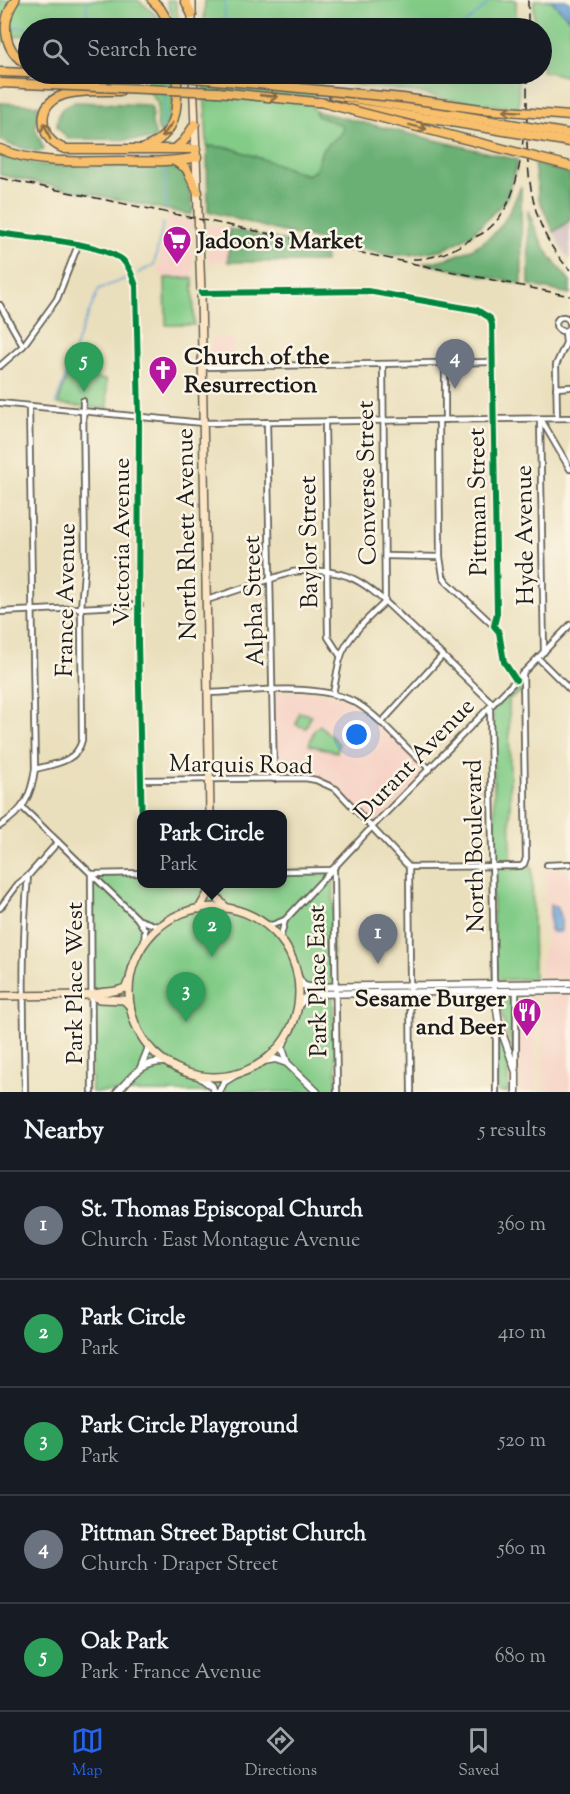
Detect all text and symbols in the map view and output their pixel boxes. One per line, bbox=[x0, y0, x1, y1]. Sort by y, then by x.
search box bbox=[18, 18, 552, 84]
icon: search bbox=[39, 35, 72, 68]
text: Search here bbox=[87, 35, 197, 67]
one-way arrow bbox=[259, 91, 279, 102]
one-way arrow bbox=[502, 105, 522, 116]
one-way arrow bbox=[161, 121, 173, 137]
one-way arrow bbox=[41, 122, 52, 141]
one-way arrow bbox=[408, 122, 427, 133]
supermarket icon: Jadoon's Market bbox=[161, 224, 193, 266]
place label: Jadoon's Market bbox=[196, 225, 363, 259]
pin: 4 bbox=[436, 340, 474, 389]
place label: Church of the Resurrection bbox=[184, 341, 330, 403]
pin: 5 bbox=[64, 342, 104, 392]
church icon: Church of the Resurrection bbox=[147, 354, 179, 396]
street label: Converse Street bbox=[350, 400, 386, 566]
street label: Pittman Street bbox=[461, 427, 497, 577]
street label: North Rhett Avenue bbox=[169, 428, 207, 640]
street label: Victoria Avenue bbox=[106, 458, 140, 626]
street label: Hyde Avenue bbox=[508, 465, 544, 605]
street label: Baylor Street bbox=[292, 475, 328, 609]
street label: France Avenue bbox=[49, 523, 85, 677]
street label: Alpha Street bbox=[236, 535, 274, 667]
street label: Durant Avenue bbox=[348, 691, 483, 830]
your location bbox=[342, 720, 371, 749]
street label: Marquis Road bbox=[169, 748, 314, 784]
street label: North Boulevard bbox=[457, 758, 495, 933]
popup bbox=[137, 810, 287, 888]
text: Park Circle bbox=[160, 819, 264, 851]
text: Park bbox=[160, 851, 198, 880]
street label: Park Place West bbox=[59, 902, 93, 1064]
street label: Park Place East bbox=[301, 905, 337, 1057]
pin: 2 bbox=[192, 908, 232, 957]
pin: 1 bbox=[358, 914, 398, 964]
pin: 3 bbox=[166, 972, 206, 1022]
place label: Sesame Burger and Beer bbox=[354, 983, 507, 1045]
restaurant icon: Sesame Burger and Beer bbox=[511, 996, 543, 1038]
text: Nearby bbox=[24, 1113, 104, 1150]
text: 5 results bbox=[479, 1117, 546, 1146]
text: St. Thomas Episcopal Church bbox=[81, 1195, 363, 1227]
text: 1 bbox=[40, 1211, 47, 1240]
text: 360 m bbox=[497, 1211, 546, 1240]
text: Church · East Montague Avenue bbox=[81, 1227, 360, 1256]
text: Park Circle bbox=[81, 1303, 186, 1335]
text: 2 bbox=[39, 1319, 48, 1348]
text: 410 m bbox=[498, 1319, 546, 1348]
text: Park bbox=[81, 1335, 119, 1364]
text: Park Circle Playground bbox=[81, 1411, 298, 1443]
text: 3 bbox=[39, 1427, 48, 1456]
text: 520 m bbox=[498, 1427, 546, 1456]
text: Park bbox=[81, 1443, 119, 1472]
text: Pittman Street Baptist Church bbox=[81, 1519, 366, 1551]
text: 4 bbox=[38, 1535, 49, 1564]
text: 560 m bbox=[498, 1535, 546, 1564]
text: Church · Draper Street bbox=[81, 1551, 278, 1580]
text: Oak Park bbox=[81, 1627, 169, 1659]
text: 5 bbox=[40, 1643, 47, 1672]
text: 680 m bbox=[495, 1643, 546, 1672]
text: Park · France Avenue bbox=[81, 1659, 261, 1688]
tab: Map bbox=[71, 1724, 104, 1783]
tab: Directions bbox=[245, 1724, 317, 1783]
tab: Saved bbox=[458, 1724, 499, 1783]

